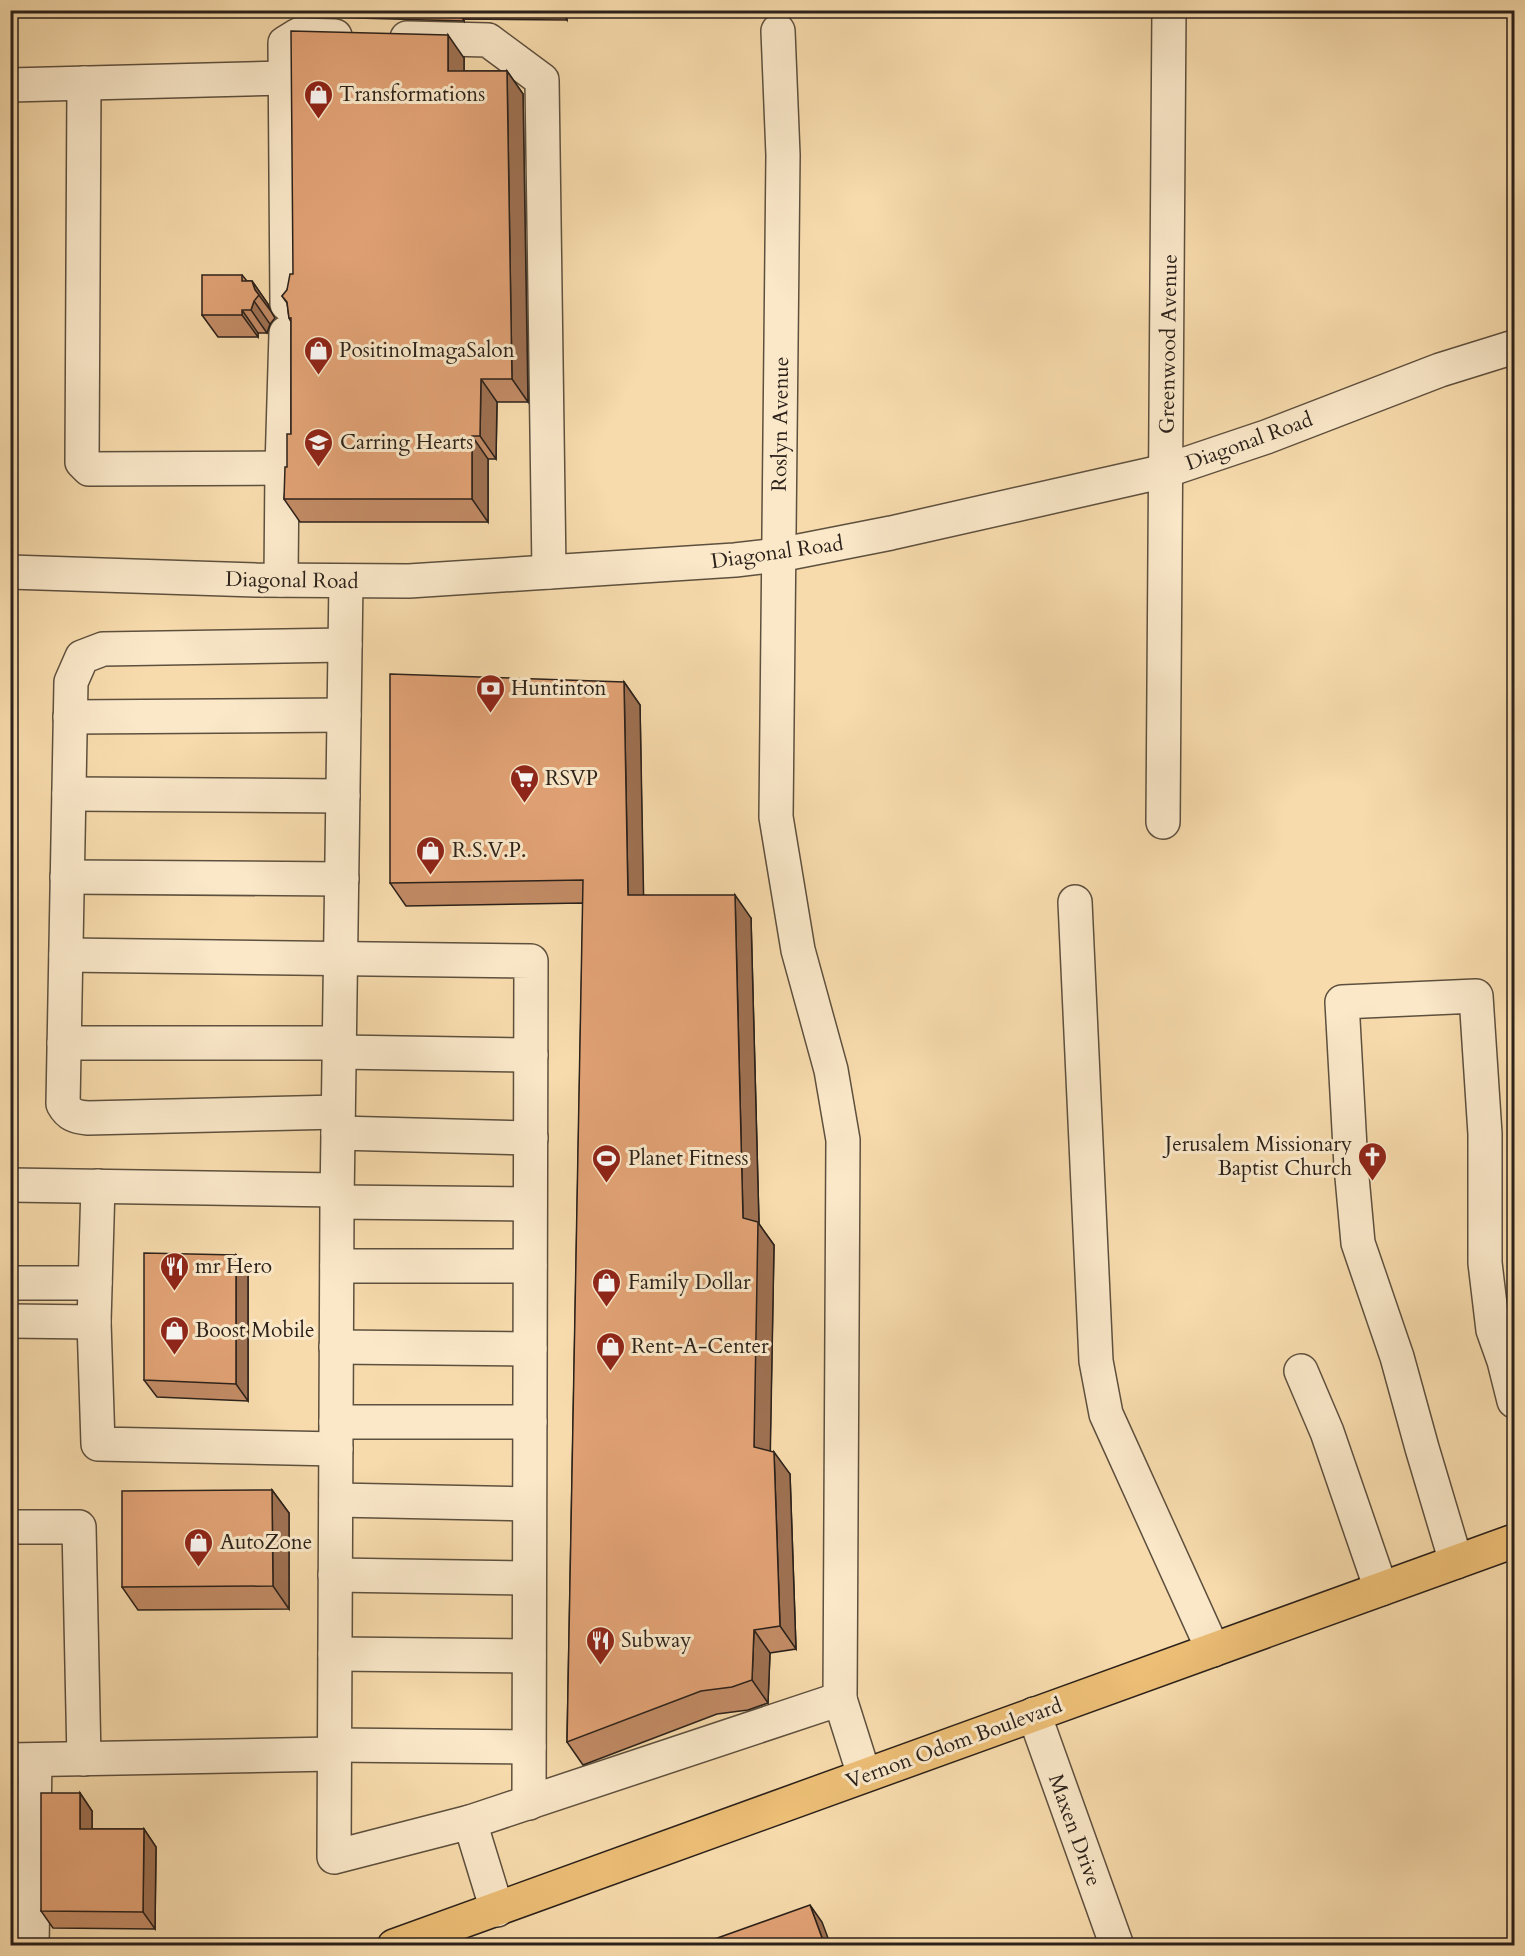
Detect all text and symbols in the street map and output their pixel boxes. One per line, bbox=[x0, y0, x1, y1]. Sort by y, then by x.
shop icon: Transformations bbox=[302, 78, 334, 120]
place label: Transformations bbox=[339, 80, 485, 109]
street label: Greenwood Avenue bbox=[1152, 254, 1185, 434]
shop icon: PositinoImagaSalon bbox=[302, 334, 334, 376]
place label: PositinoImagaSalon bbox=[339, 336, 515, 365]
street label: Roslyn Avenue bbox=[765, 356, 796, 492]
street label: Diagonal Road bbox=[1182, 405, 1317, 478]
school or university icon: Carring Hearts bbox=[303, 426, 335, 468]
place label: Carring Hearts bbox=[340, 428, 473, 457]
street label: Diagonal Road bbox=[709, 529, 845, 576]
street label: Diagonal Road bbox=[225, 565, 359, 596]
bank icon: Huntinton bbox=[474, 672, 506, 714]
place label: Huntinton bbox=[511, 674, 606, 703]
supermarket icon: RSVP bbox=[508, 762, 540, 804]
place label: RSVP bbox=[545, 764, 598, 793]
shop icon: R.S.V.P. bbox=[415, 834, 447, 876]
place label: R.S.V.P. bbox=[452, 836, 526, 865]
place label: Jerusalem Missionary Baptist Church bbox=[1162, 1130, 1352, 1183]
church icon: Jerusalem Missionary Baptist Church bbox=[1357, 1140, 1389, 1182]
sports icon: Planet Fitness bbox=[591, 1142, 623, 1184]
place label: Planet Fitness bbox=[628, 1144, 749, 1173]
restaurant icon: mr Hero bbox=[158, 1250, 190, 1292]
place label: mr Hero bbox=[195, 1252, 272, 1281]
shop icon: Family Dollar bbox=[591, 1266, 623, 1308]
place label: Family Dollar bbox=[628, 1268, 751, 1297]
shop icon: Boost Mobile bbox=[158, 1314, 190, 1356]
place label: Boost Mobile bbox=[195, 1316, 314, 1345]
shop icon: Rent-A-Center bbox=[594, 1330, 626, 1372]
place label: Rent-A-Center bbox=[631, 1332, 769, 1361]
shop icon: AutoZone bbox=[183, 1526, 215, 1568]
place label: AutoZone bbox=[220, 1528, 312, 1557]
restaurant icon: Subway bbox=[584, 1624, 616, 1666]
place label: Subway bbox=[621, 1626, 691, 1655]
street label: Vernon Odom Boulevard bbox=[842, 1691, 1066, 1796]
street label: Maxen Drive bbox=[1041, 1770, 1108, 1890]

